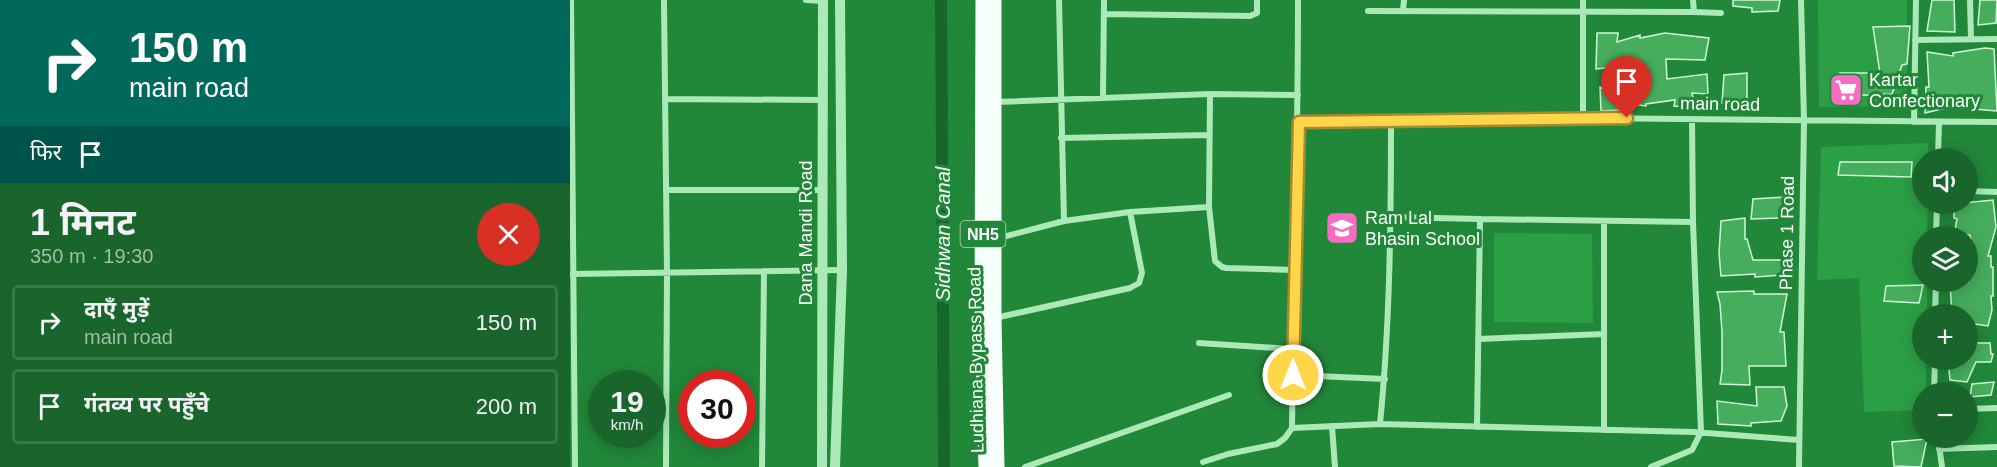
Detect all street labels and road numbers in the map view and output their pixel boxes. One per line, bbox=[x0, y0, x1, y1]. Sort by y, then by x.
street label: main road bbox=[1680, 93, 1760, 115]
street label: Dana Mandi Road bbox=[796, 160, 816, 306]
street label: Phase 1 Road bbox=[1776, 176, 1798, 290]
road number: NH5 bbox=[960, 221, 1006, 247]
street label: Ludhiana Bypass Road bbox=[964, 267, 988, 453]

